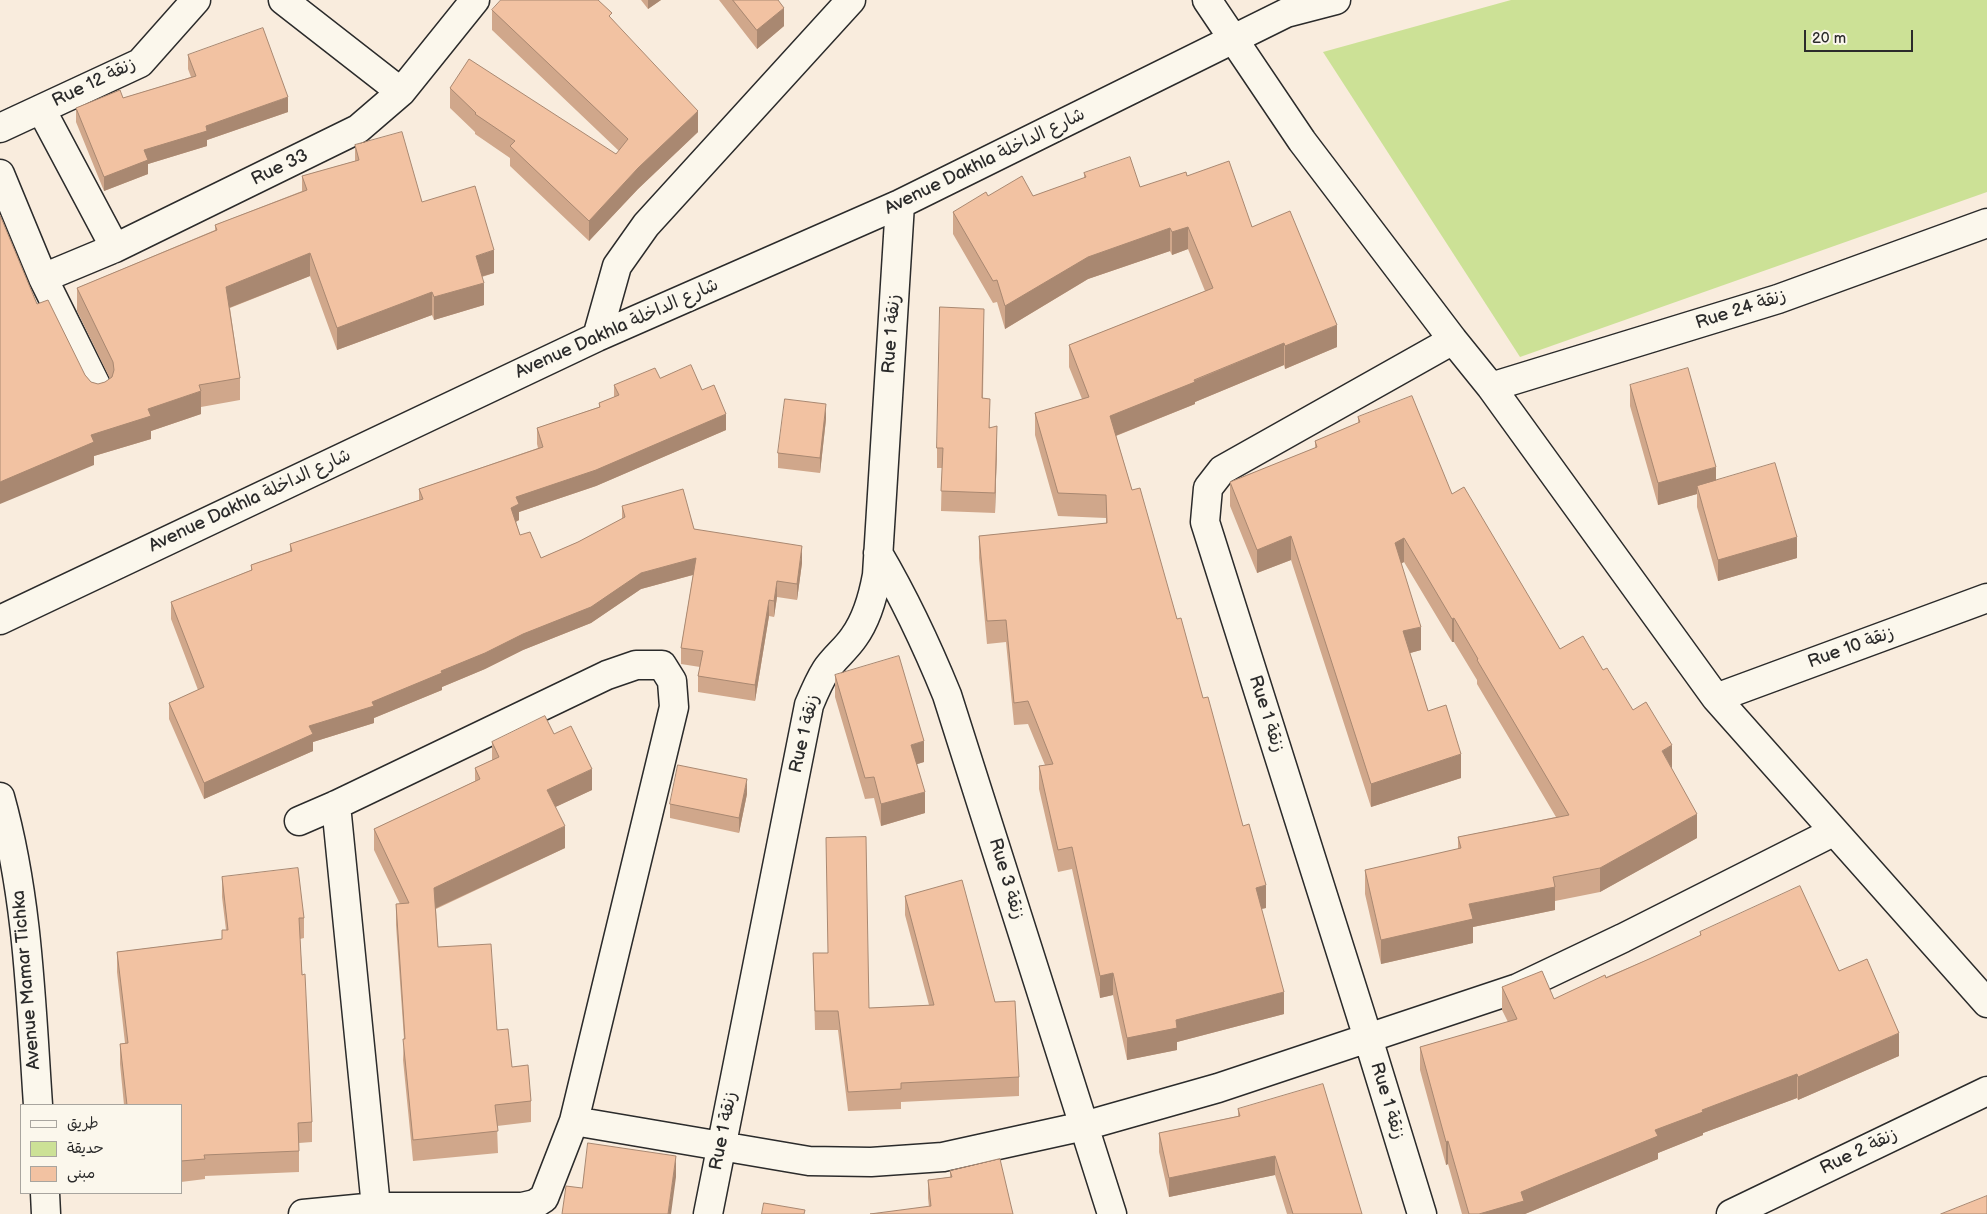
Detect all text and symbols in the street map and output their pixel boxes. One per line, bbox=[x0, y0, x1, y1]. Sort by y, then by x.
scale bar bbox=[1807, 20, 1916, 52]
text: 20 m bbox=[1812, 29, 1846, 48]
street label: Rue 12 زنقة bbox=[49, 53, 139, 113]
street label: Avenue Dakhla شارع الداخلة bbox=[881, 104, 1089, 220]
street label: Rue 33 bbox=[248, 145, 312, 191]
street label: Avenue Dakhla شارع الداخلة bbox=[512, 274, 722, 384]
street label: Rue 24 زنقة bbox=[1693, 285, 1789, 335]
street label: Rue 1 زنقة bbox=[878, 294, 906, 374]
street label: Avenue Dakhla شارع الداخلة bbox=[146, 445, 354, 557]
street label: Rue 10 زنقة bbox=[1805, 622, 1897, 674]
street label: Rue 1 زنقة bbox=[1243, 673, 1289, 755]
street label: Rue 1 زنقة bbox=[786, 693, 824, 775]
street label: Rue 3 زنقة bbox=[983, 836, 1029, 922]
street label: Avenue Mamar Tichka bbox=[8, 889, 46, 1071]
street label: Rue 1 زنقة bbox=[1365, 1060, 1409, 1142]
street label: Rue 1 زنقة bbox=[706, 1090, 742, 1172]
legend bbox=[20, 1104, 182, 1194]
text: طريق bbox=[67, 1114, 99, 1133]
street label: Rue 2 زنقة bbox=[1817, 1124, 1901, 1180]
text: حديقة bbox=[67, 1139, 104, 1158]
text: مبنى bbox=[67, 1164, 95, 1183]

